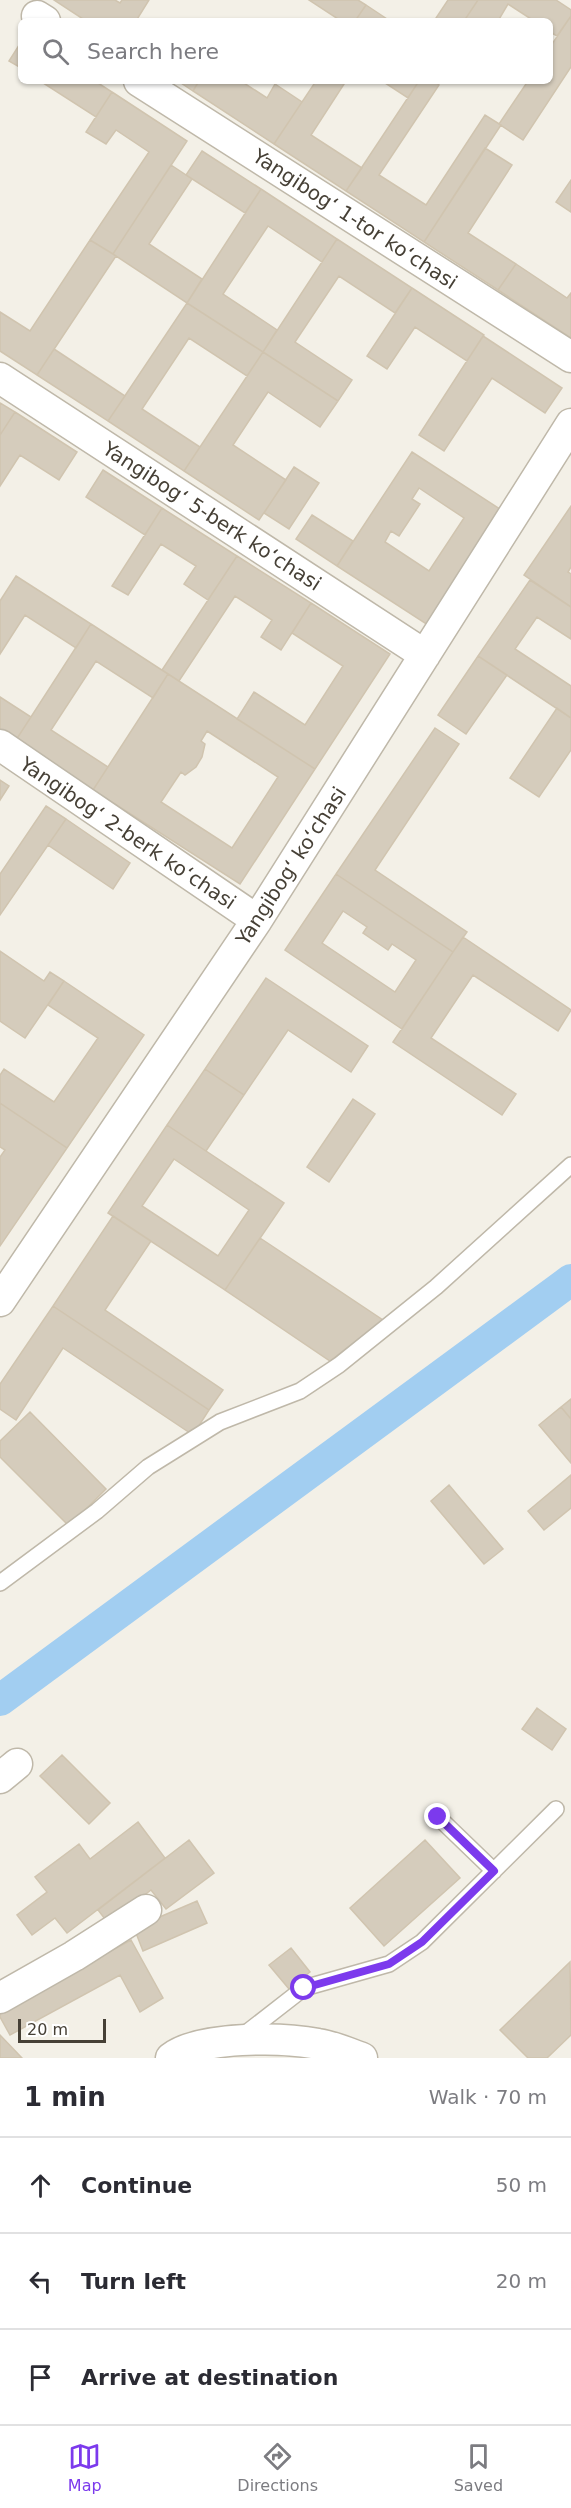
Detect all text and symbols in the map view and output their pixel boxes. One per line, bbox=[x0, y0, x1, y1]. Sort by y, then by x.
search box bbox=[18, 18, 553, 84]
icon: search bbox=[39, 35, 72, 68]
text: Search here bbox=[87, 39, 219, 64]
street label: Yangibogʻ 1-tor koʻchasi bbox=[247, 143, 462, 294]
street label: Yangibogʻ 5-berk koʻchasi bbox=[97, 436, 326, 596]
street label: Yangibogʻ 2-berk koʻchasi bbox=[15, 751, 241, 914]
street label: Yangibogʻ koʻchasi bbox=[230, 782, 351, 951]
route end bbox=[424, 1803, 450, 1829]
route start bbox=[290, 1974, 316, 2000]
scale bar bbox=[18, 2016, 106, 2044]
text: 20 m bbox=[27, 2020, 68, 2039]
text: 1 min bbox=[24, 2082, 106, 2112]
text: Walk · 70 m bbox=[429, 2085, 547, 2109]
icon: ahead bbox=[24, 2169, 57, 2202]
text: Continue bbox=[81, 2173, 192, 2198]
text: 50 m bbox=[496, 2173, 547, 2197]
icon: left bbox=[24, 2265, 57, 2298]
text: Turn left bbox=[81, 2269, 186, 2294]
text: 20 m bbox=[496, 2269, 547, 2293]
icon: arrive bbox=[24, 2361, 57, 2394]
text: Arrive at destination bbox=[81, 2365, 338, 2390]
tab: Map bbox=[68, 2440, 102, 2495]
tab: Directions bbox=[237, 2440, 318, 2495]
tab: Saved bbox=[454, 2440, 503, 2495]

